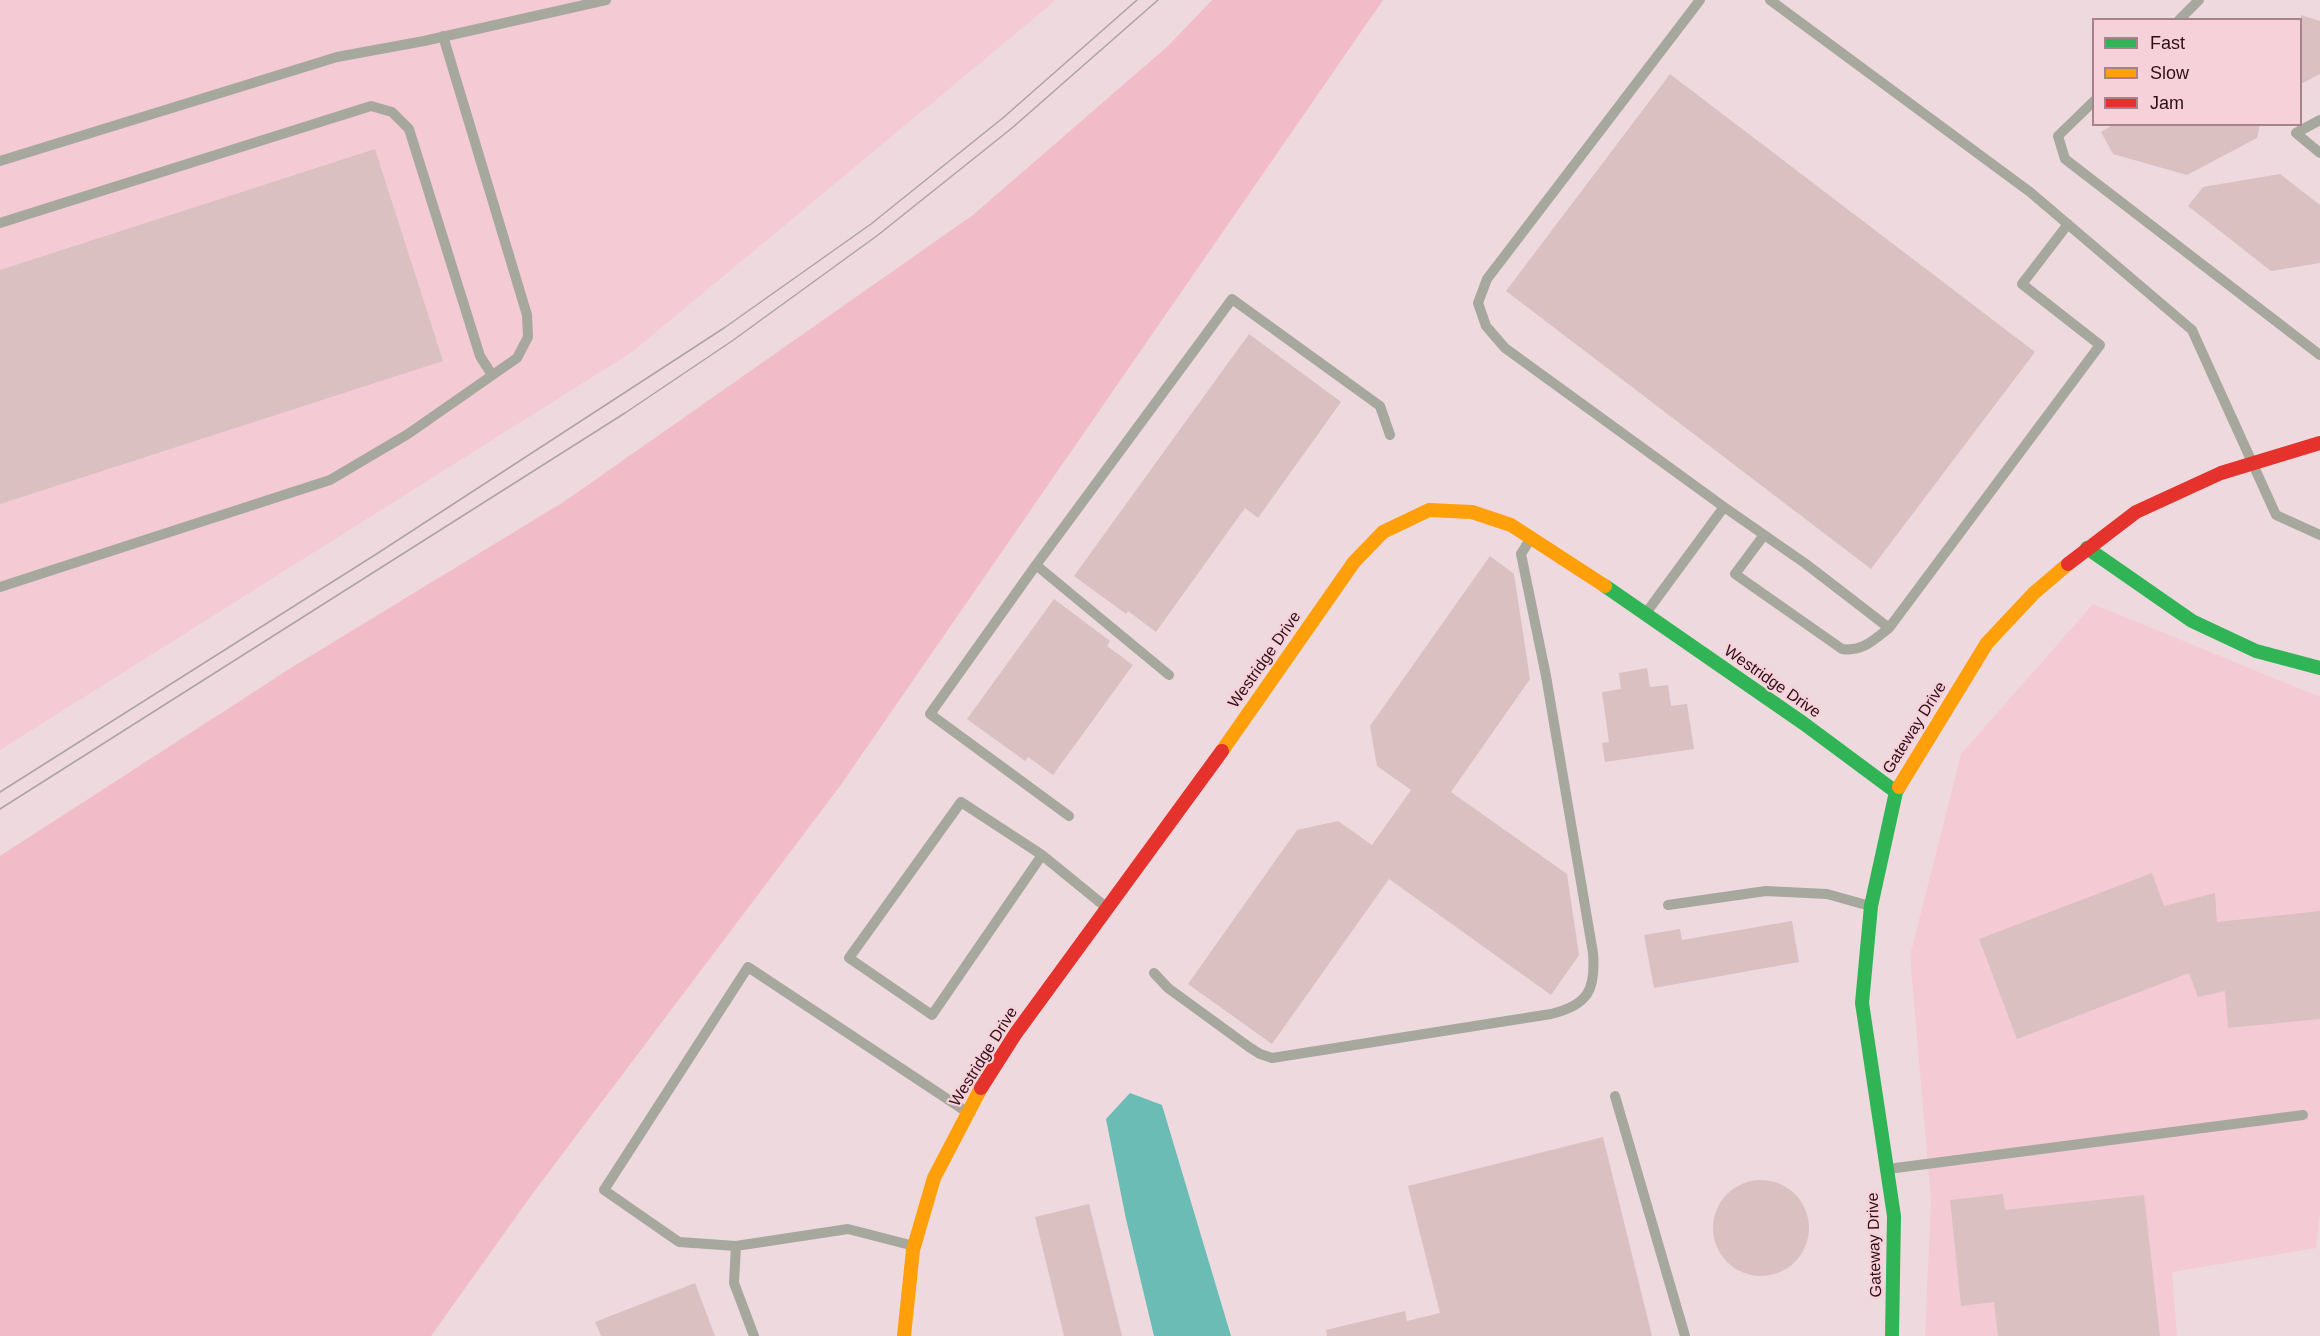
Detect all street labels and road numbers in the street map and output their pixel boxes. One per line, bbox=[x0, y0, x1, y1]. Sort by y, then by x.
street label: Westridge Drive bbox=[1225, 608, 1305, 712]
street label: Westridge Drive bbox=[1720, 642, 1824, 722]
street label: Gateway Drive bbox=[1879, 678, 1951, 778]
street label: Westridge Drive bbox=[946, 1004, 1022, 1110]
street label: Gateway Drive bbox=[1864, 1192, 1886, 1298]

